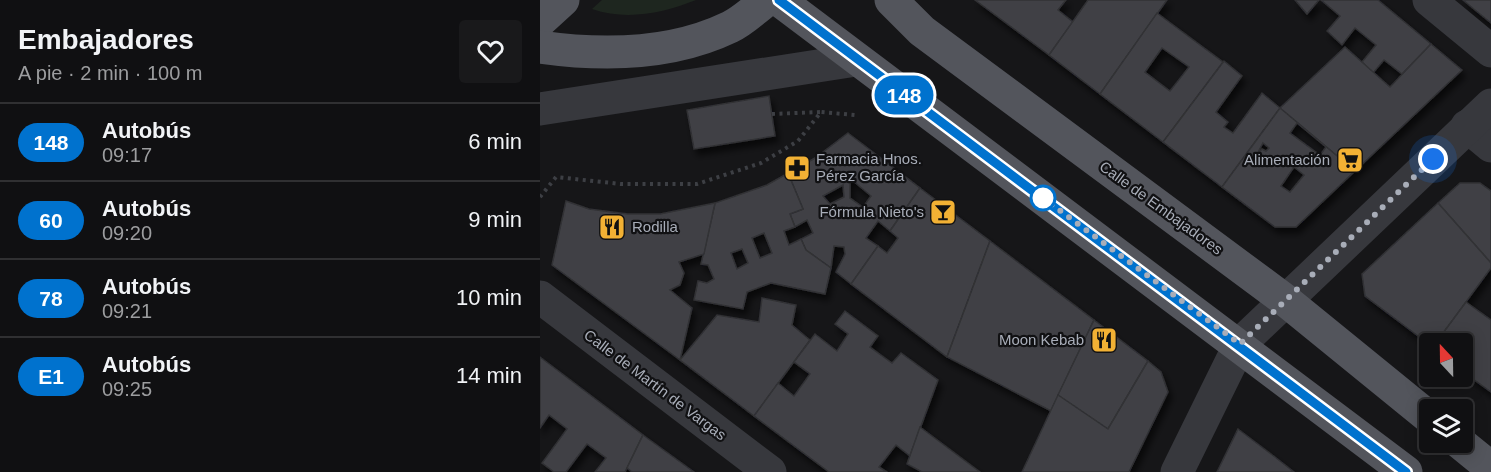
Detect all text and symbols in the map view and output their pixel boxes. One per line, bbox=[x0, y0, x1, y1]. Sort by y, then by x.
button: heart bbox=[459, 20, 522, 83]
text: Embajadores bbox=[18, 24, 194, 55]
text: A pie · 2 min · 100 m bbox=[18, 62, 203, 84]
line badge: 148 bbox=[870, 76, 938, 115]
text: 148 bbox=[886, 84, 922, 107]
text: Autobús bbox=[102, 118, 191, 143]
text: 6 min bbox=[468, 129, 522, 154]
text: 148 bbox=[33, 131, 69, 154]
text: 09:17 bbox=[102, 144, 152, 166]
your location bbox=[1418, 144, 1448, 174]
supermarket icon: Alimentación bbox=[1335, 145, 1365, 175]
place label: Farmacia Hnos. Pérez García bbox=[816, 150, 922, 184]
place label: Alimentación bbox=[1244, 151, 1330, 168]
pharmacy icon: Farmacia Hnos. Pérez García bbox=[782, 153, 812, 183]
street label: Calle de Embajadores bbox=[1097, 157, 1226, 258]
unlabelled marker bbox=[1030, 185, 1056, 211]
text: Autobús bbox=[102, 196, 191, 221]
bar icon: Fórmula Nieto's bbox=[928, 197, 958, 227]
place label: Fórmula Nieto's bbox=[819, 203, 924, 220]
text: 9 min bbox=[468, 207, 522, 232]
text: 60 bbox=[39, 209, 63, 232]
restaurant icon: Rodilla bbox=[597, 212, 627, 242]
place label: Rodilla bbox=[632, 218, 679, 235]
text: 09:20 bbox=[102, 222, 152, 244]
text: Autobús bbox=[102, 274, 191, 299]
text: 10 min bbox=[456, 285, 522, 310]
text: 78 bbox=[39, 287, 63, 310]
text: 09:21 bbox=[102, 300, 152, 322]
restaurant icon: Moon Kebab bbox=[1089, 325, 1119, 355]
street label: Calle de Martín de Vargas bbox=[581, 326, 730, 443]
place label: Moon Kebab bbox=[999, 331, 1084, 348]
north arrow bbox=[1419, 333, 1473, 387]
map controls bbox=[1419, 333, 1473, 453]
text: Autobús bbox=[102, 352, 191, 377]
text: 14 min bbox=[456, 363, 522, 388]
text: E1 bbox=[38, 365, 64, 388]
text: 09:25 bbox=[102, 378, 152, 400]
button: layers bbox=[1419, 399, 1473, 453]

